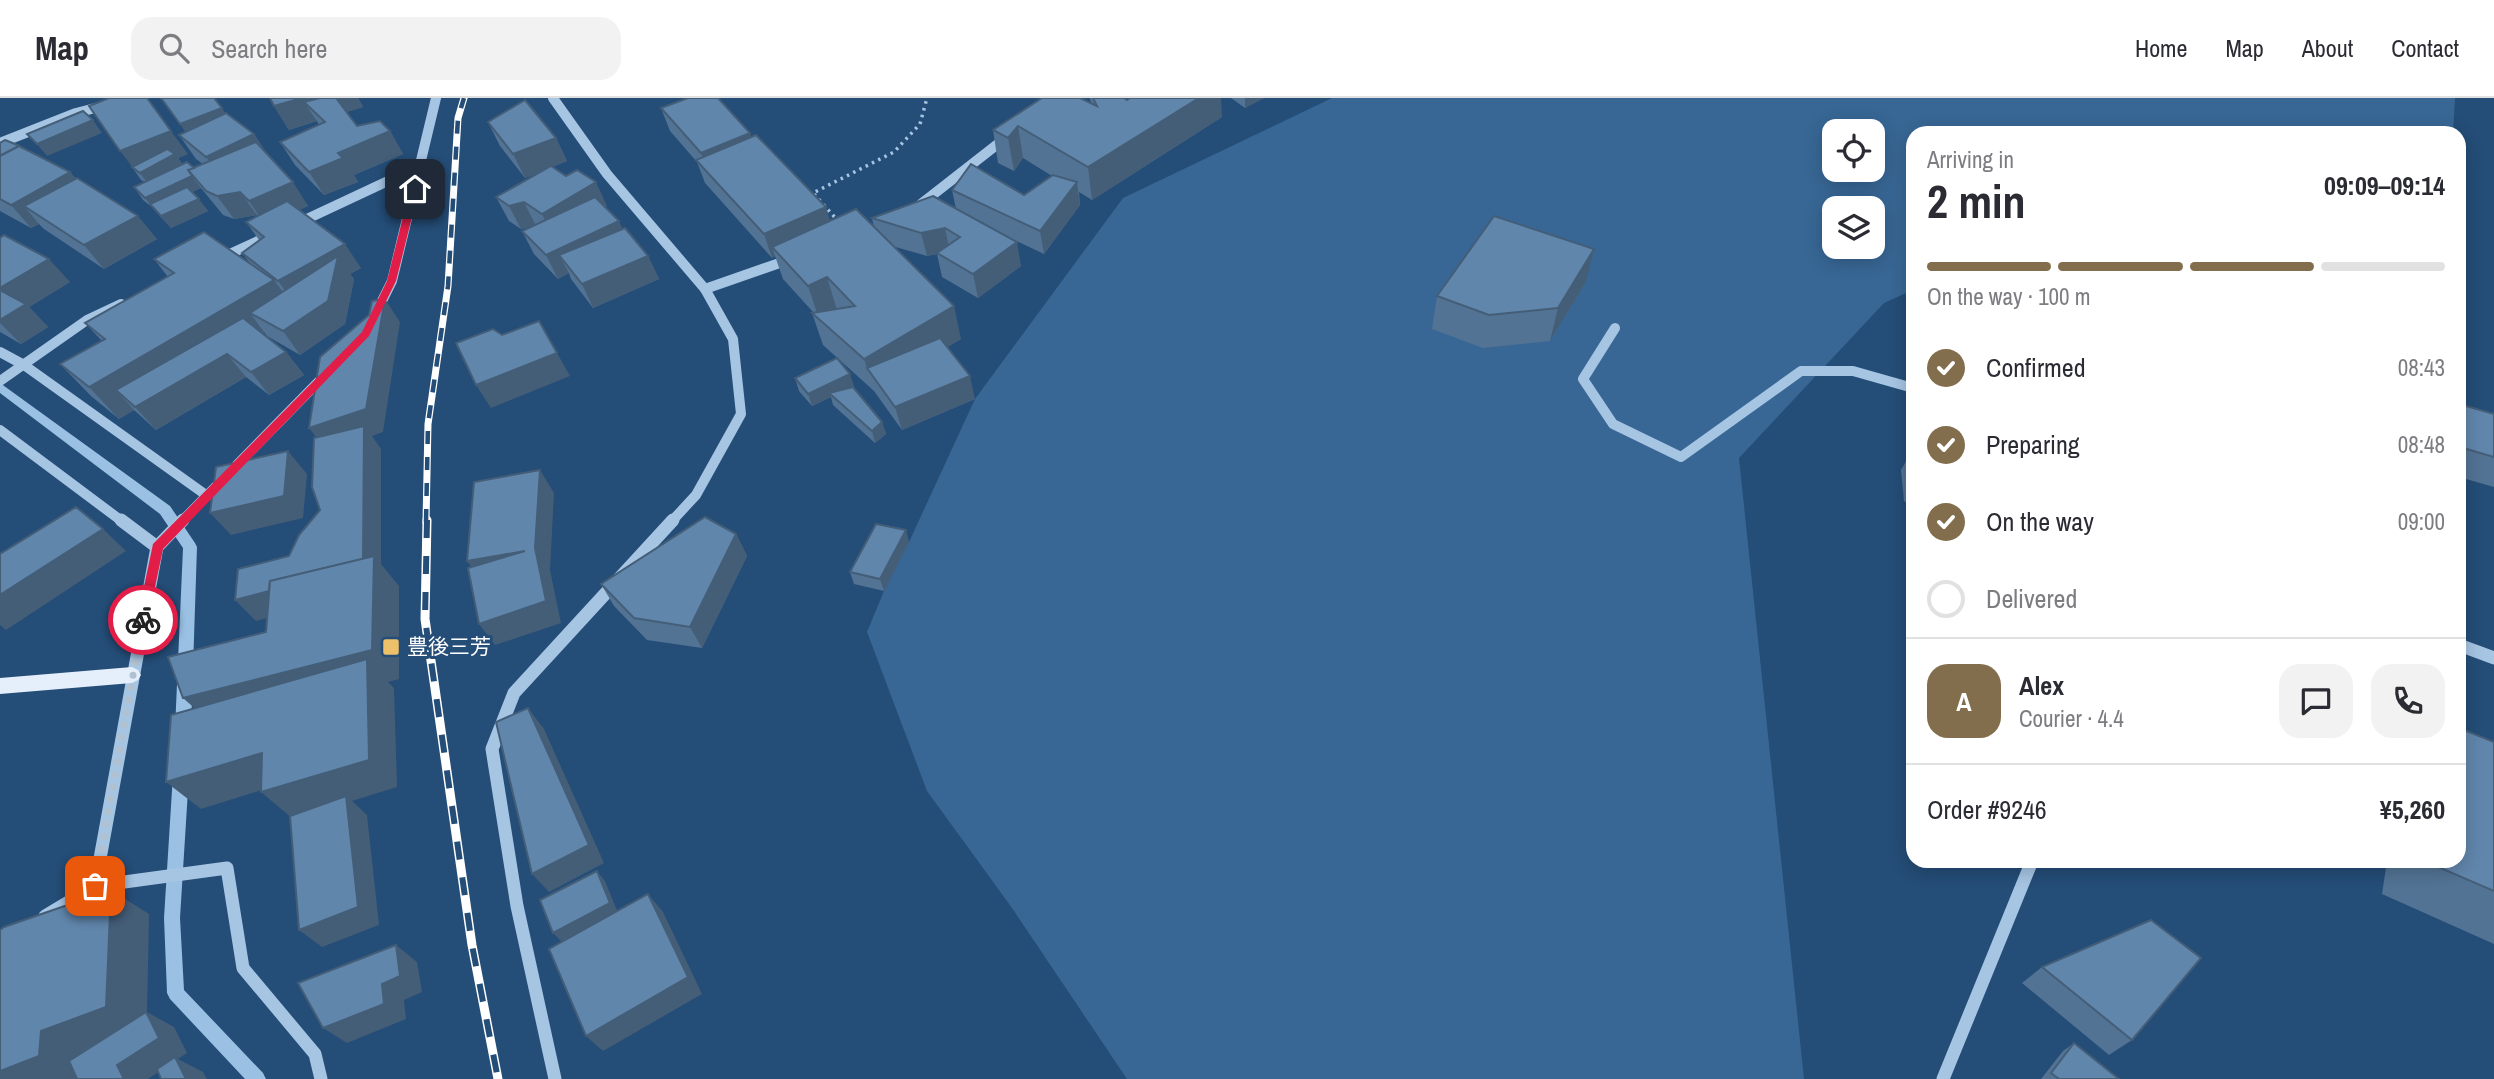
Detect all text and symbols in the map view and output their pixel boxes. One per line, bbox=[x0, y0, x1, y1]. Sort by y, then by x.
search box bbox=[131, 17, 621, 80]
text: Map bbox=[35, 26, 89, 70]
icon: search bbox=[155, 29, 193, 67]
text: Search here bbox=[211, 31, 327, 66]
text: Home bbox=[2135, 32, 2187, 64]
text: Map bbox=[2225, 32, 2264, 64]
text: About bbox=[2302, 32, 2353, 64]
text: Contact bbox=[2391, 32, 2459, 64]
map controls bbox=[1822, 119, 1885, 259]
button: locate bbox=[1822, 119, 1885, 182]
text: Arriving in bbox=[1927, 144, 2014, 175]
pin bbox=[385, 159, 445, 219]
text: 09:09–09:14 bbox=[2324, 168, 2445, 203]
icon: home bbox=[396, 170, 434, 208]
text: 2 min bbox=[1927, 170, 2026, 232]
button: layers bbox=[1822, 196, 1885, 259]
text: On the way · 100 m bbox=[1927, 281, 2091, 312]
icon: check bbox=[1927, 349, 1965, 387]
text: Confirmed bbox=[1986, 350, 2086, 385]
text: 08:43 bbox=[2398, 352, 2445, 383]
icon: check bbox=[1927, 426, 1965, 464]
text: Preparing bbox=[1986, 427, 2080, 462]
text: 08:48 bbox=[2398, 429, 2445, 460]
icon: check bbox=[1927, 503, 1965, 541]
text: On the way bbox=[1986, 504, 2094, 539]
text: 09:00 bbox=[2398, 506, 2445, 537]
text: Delivered bbox=[1986, 581, 2077, 616]
courier bbox=[108, 585, 178, 655]
icon: bike bbox=[124, 601, 162, 639]
place label: 豊後三芳 bbox=[407, 632, 491, 661]
marker: 豊後三芳 bbox=[381, 637, 401, 657]
button: chat bbox=[2279, 664, 2353, 738]
button: phone bbox=[2371, 664, 2445, 738]
text: Alex bbox=[2019, 668, 2064, 703]
text: A bbox=[1956, 684, 1972, 719]
text: Courier · 4.4 bbox=[2019, 703, 2124, 734]
text: Order #9246 bbox=[1927, 792, 2047, 827]
text: ¥5,260 bbox=[2380, 792, 2445, 827]
pin bbox=[65, 856, 125, 916]
icon: bag bbox=[76, 867, 114, 905]

